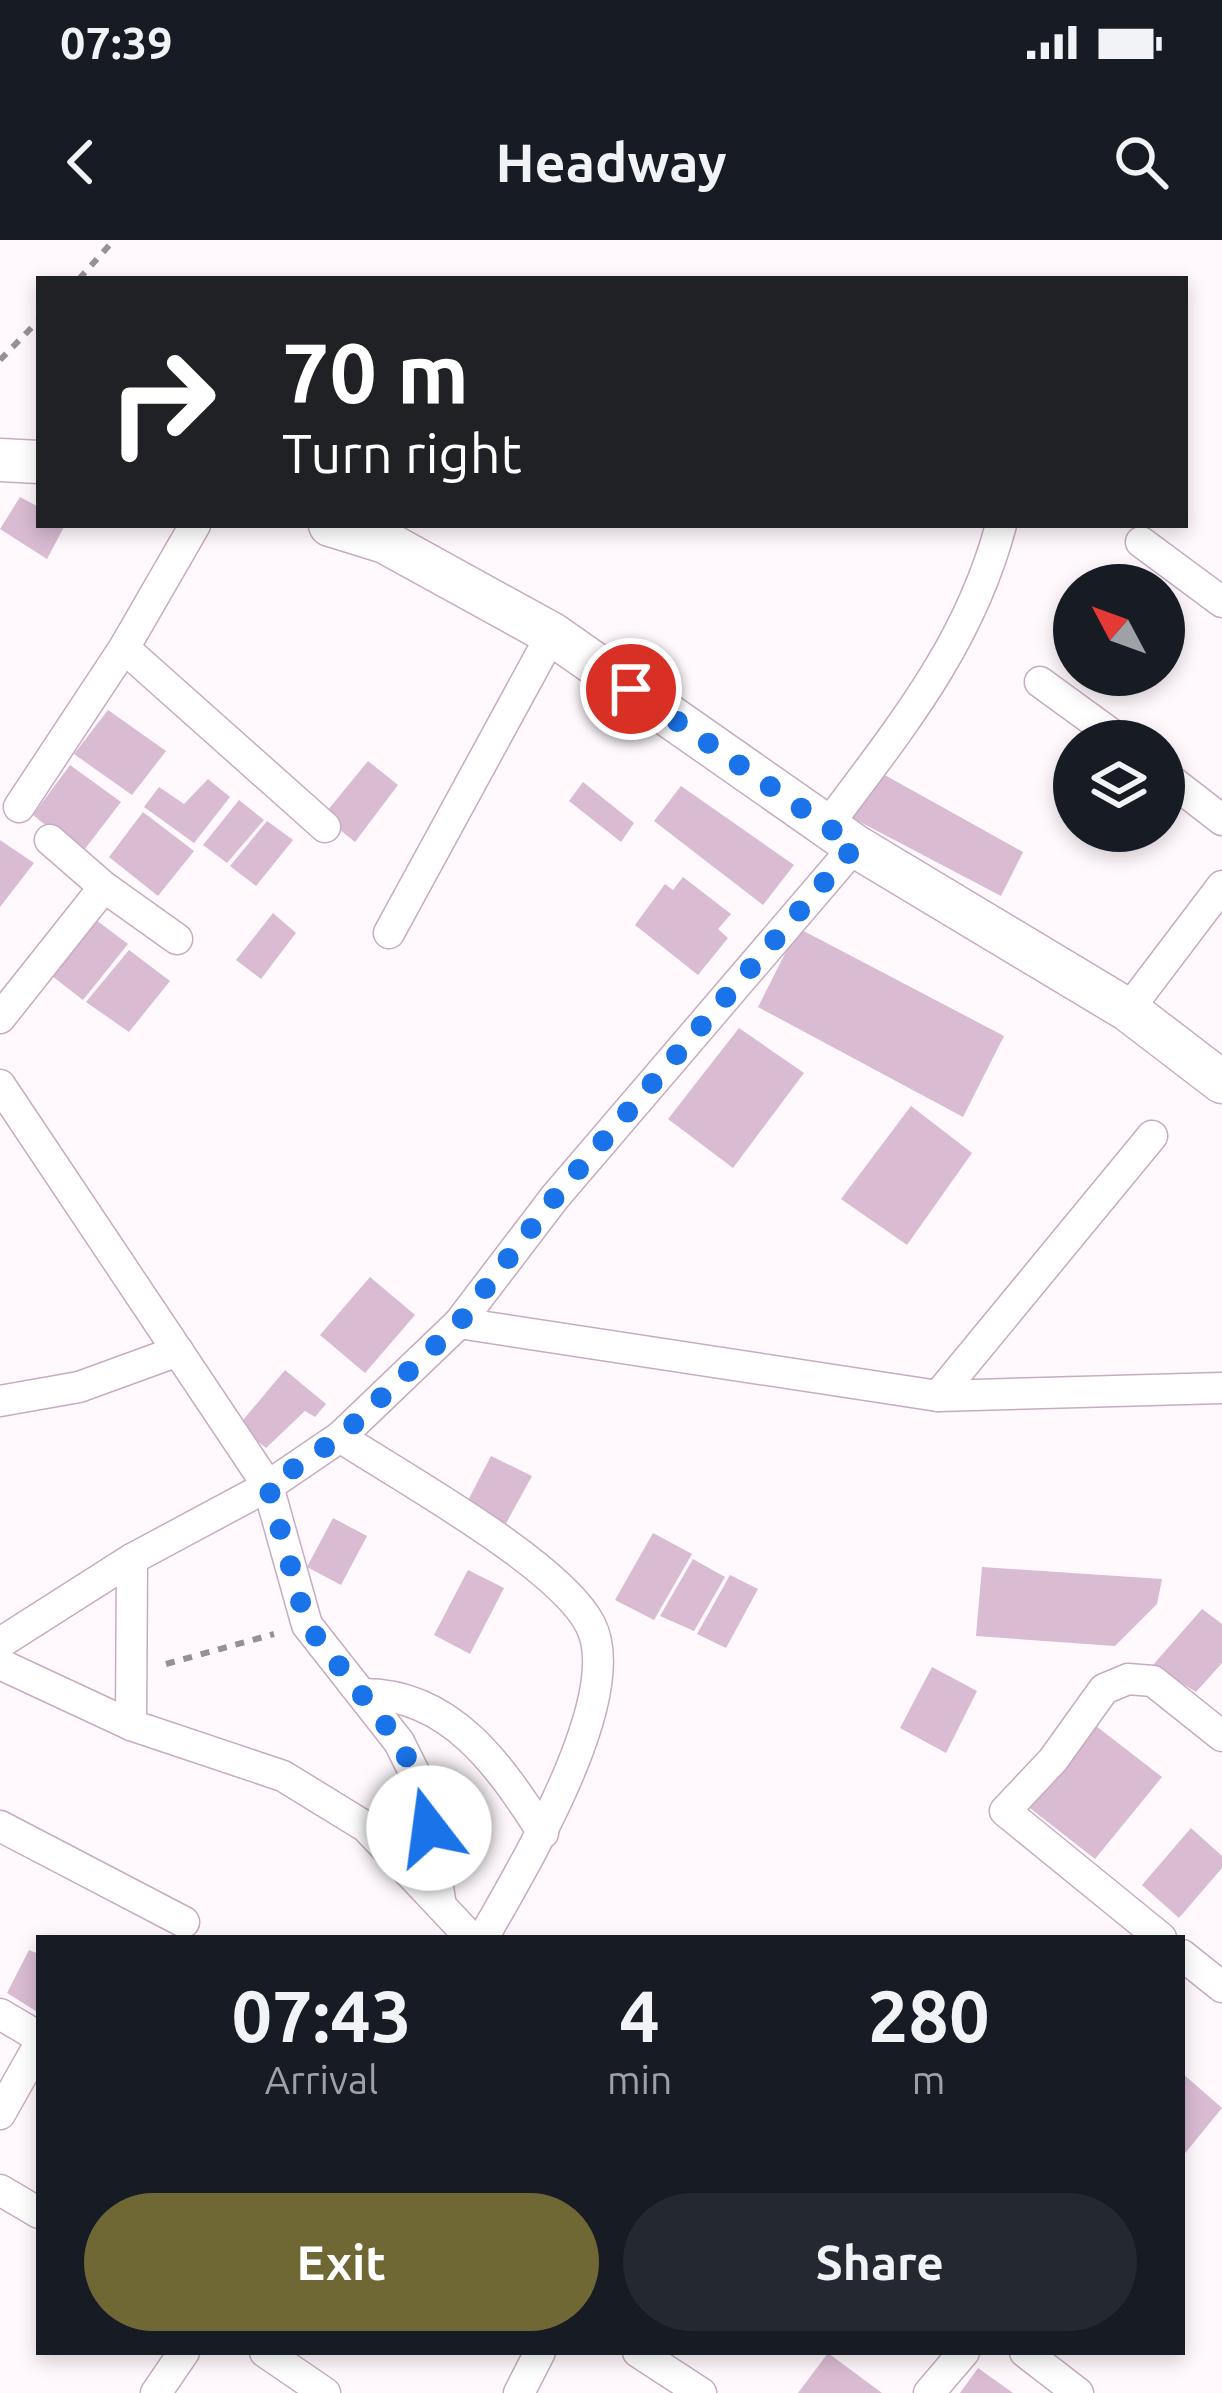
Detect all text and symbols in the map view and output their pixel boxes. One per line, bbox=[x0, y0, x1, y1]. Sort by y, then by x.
text: 07:39 bbox=[60, 17, 173, 68]
icon: back bbox=[48, 129, 114, 195]
icon: search bbox=[1108, 129, 1174, 195]
text: Headway bbox=[495, 132, 727, 192]
icon: right bbox=[84, 324, 240, 480]
text: 70 m bbox=[282, 325, 469, 419]
text: Turn right bbox=[282, 423, 522, 483]
north arrow bbox=[1053, 564, 1185, 696]
map controls bbox=[1053, 564, 1185, 852]
pin bbox=[580, 638, 682, 740]
icon: arrive bbox=[598, 656, 664, 722]
button: layers bbox=[1053, 720, 1185, 852]
position arrow bbox=[366, 1765, 492, 1891]
text: 07:43 bbox=[231, 1975, 412, 2056]
text: 4 bbox=[619, 1975, 660, 2056]
text: 280 bbox=[868, 1975, 990, 2056]
text: Arrival bbox=[265, 2058, 378, 2101]
text: min bbox=[607, 2058, 672, 2101]
text: m bbox=[912, 2058, 945, 2101]
button: Exit bbox=[84, 2193, 599, 2331]
button: Share bbox=[623, 2193, 1137, 2331]

